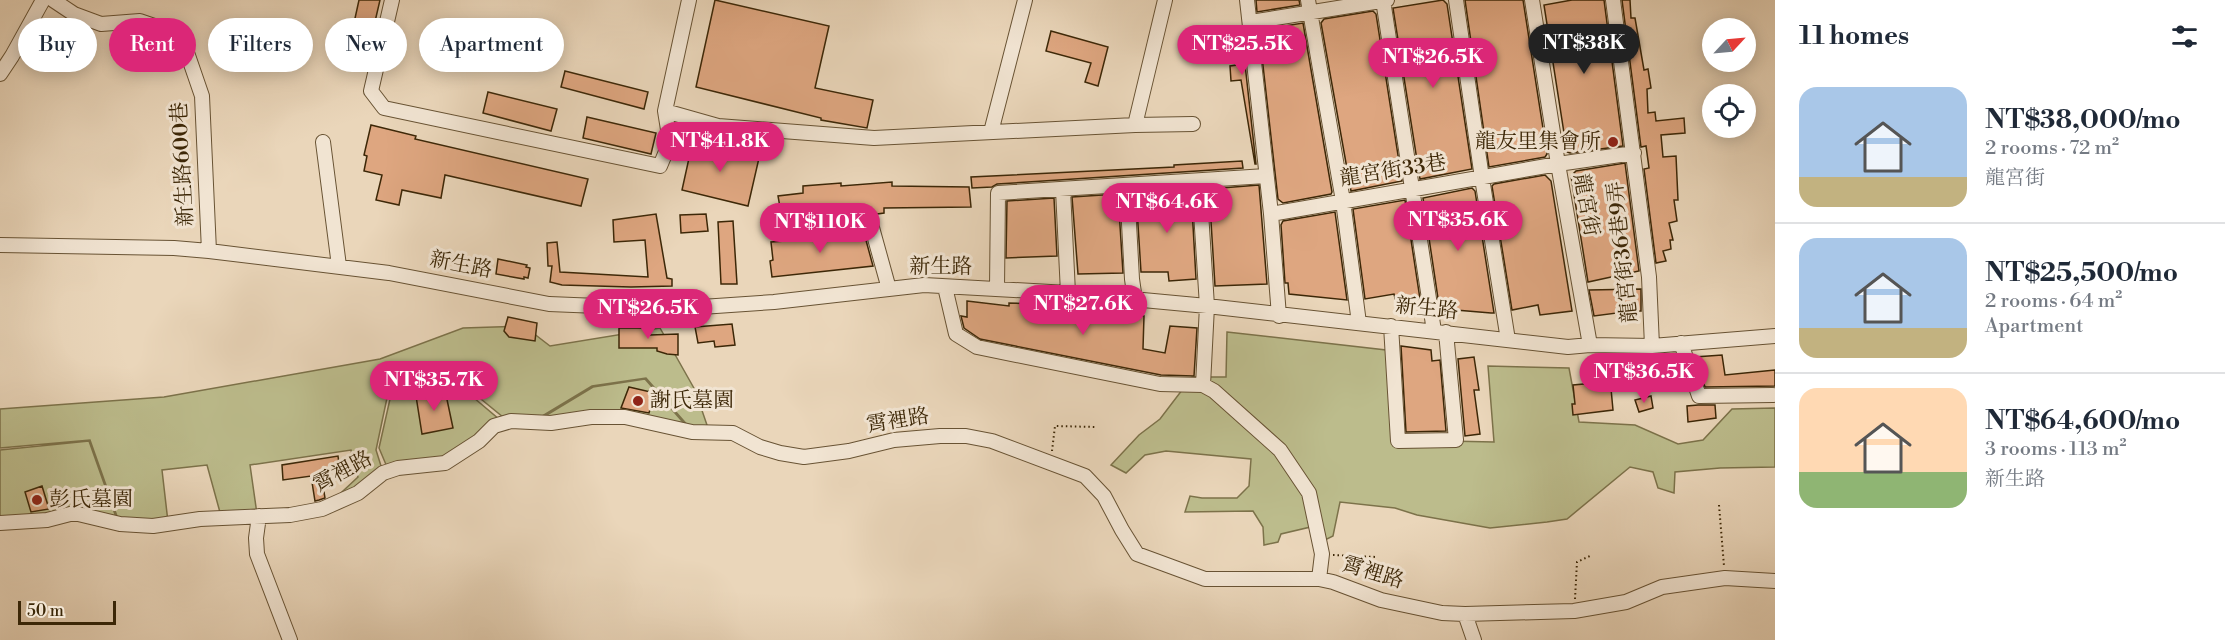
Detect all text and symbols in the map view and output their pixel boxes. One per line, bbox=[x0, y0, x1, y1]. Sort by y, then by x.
chip: Buy bbox=[18, 18, 97, 72]
chip: Rent bbox=[109, 18, 196, 72]
chip: Filters bbox=[208, 18, 313, 72]
chip: New bbox=[325, 18, 407, 72]
chip: Apartment bbox=[419, 18, 564, 72]
north arrow bbox=[1702, 18, 1756, 72]
map controls bbox=[1702, 18, 1756, 138]
text: 11 homes bbox=[1799, 20, 1909, 52]
icon: filters bbox=[2168, 20, 2201, 53]
pin: NT$38K bbox=[1535, 24, 1633, 75]
pin: NT$25.5K bbox=[1180, 25, 1304, 76]
text: NT$38K bbox=[1542, 31, 1626, 56]
text: NT$25.5K bbox=[1191, 32, 1293, 57]
pin: NT$26.5K bbox=[1371, 38, 1495, 89]
text: NT$26.5K bbox=[1382, 45, 1484, 70]
button: locate bbox=[1702, 84, 1756, 138]
street label: 新生路600巷 bbox=[167, 101, 199, 227]
text: NT$38,000/mo bbox=[1985, 104, 2181, 136]
icon: home bbox=[1847, 111, 1919, 183]
pin: NT$41.8K bbox=[658, 122, 782, 173]
text: NT$41.8K bbox=[670, 129, 770, 154]
place label: 龍友里集會所 bbox=[1475, 129, 1601, 155]
marker: 龍友里集會所 bbox=[1606, 135, 1620, 149]
text: 2 rooms · 72 m² bbox=[1985, 136, 2119, 161]
street label: 龍宮街33巷 bbox=[1338, 150, 1448, 192]
text: 龍宮街 bbox=[1985, 166, 2045, 191]
street label: 龍宮街 bbox=[1568, 172, 1604, 238]
street label: 龍宮街36巷9弄 bbox=[1603, 180, 1643, 324]
pin: NT$64.6K bbox=[1105, 183, 1229, 234]
text: NT$64.6K bbox=[1116, 190, 1218, 215]
pin: NT$35.6K bbox=[1396, 201, 1520, 252]
pin: NT$110K bbox=[765, 203, 875, 254]
text: NT$35.6K bbox=[1408, 208, 1508, 233]
text: NT$110K bbox=[774, 210, 866, 235]
street label: 新生路 bbox=[428, 246, 494, 284]
street label: 新生路 bbox=[910, 254, 973, 280]
text: NT$25,500/mo bbox=[1985, 257, 2178, 289]
icon: home bbox=[1847, 262, 1919, 334]
pin: NT$27.6K bbox=[1021, 285, 1145, 336]
pin: NT$26.5K bbox=[586, 289, 710, 340]
text: 2 rooms · 64 m² bbox=[1985, 289, 2122, 314]
text: NT$27.6K bbox=[1033, 292, 1133, 317]
street label: 新生路 bbox=[1394, 293, 1460, 325]
text: NT$26.5K bbox=[597, 296, 699, 321]
text: Apartment bbox=[1985, 314, 2083, 339]
pin: NT$36.5K bbox=[1582, 353, 1706, 404]
text: NT$36.5K bbox=[1594, 360, 1694, 385]
pin: NT$35.7K bbox=[372, 361, 496, 412]
text: NT$35.7K bbox=[384, 368, 484, 393]
place label: 謝氏墓園 bbox=[650, 388, 734, 414]
marker: 謝氏墓園 bbox=[631, 394, 645, 408]
street label: 霄裡路 bbox=[865, 403, 931, 439]
text: NT$64,600/mo bbox=[1985, 405, 2180, 437]
icon: home bbox=[1847, 412, 1919, 484]
text: 3 rooms · 113 m² bbox=[1985, 437, 2126, 462]
street label: 霄裡路 bbox=[309, 446, 377, 498]
text: 新生路 bbox=[1985, 467, 2045, 492]
place label: 彭氏墓園 bbox=[49, 487, 133, 513]
marker: 彭氏墓園 bbox=[30, 493, 44, 507]
street label: 霄裡路 bbox=[1339, 551, 1407, 595]
scale bar bbox=[18, 598, 116, 626]
text: 50 m bbox=[27, 601, 64, 621]

